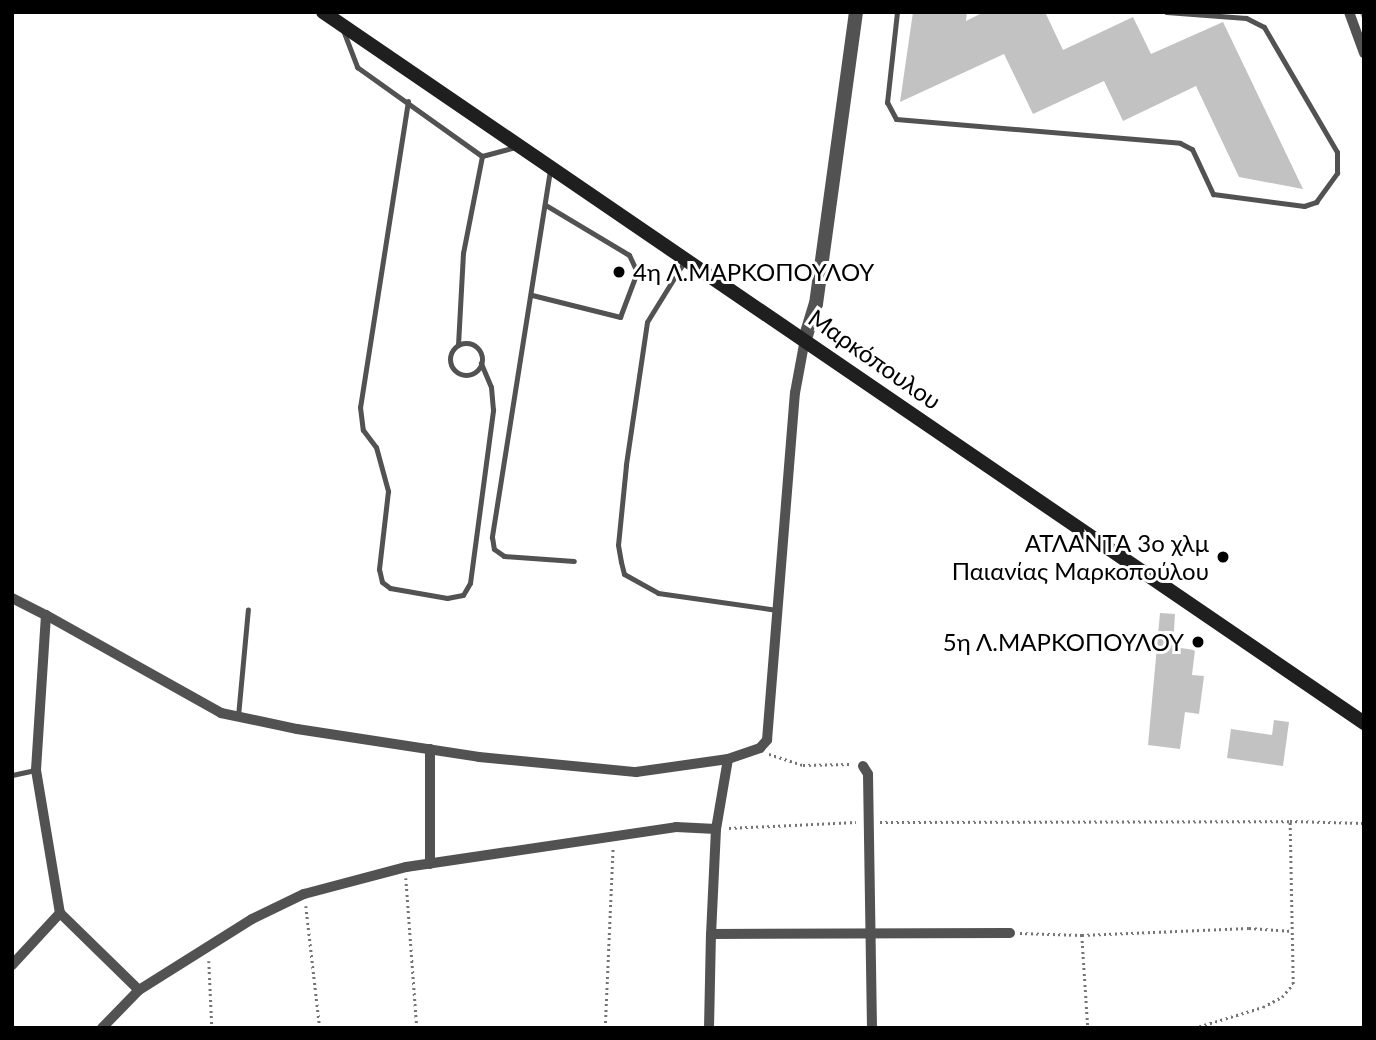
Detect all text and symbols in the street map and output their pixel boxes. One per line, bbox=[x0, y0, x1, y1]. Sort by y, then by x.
place label: 4η Λ.ΜΑΡΚΟΠΟΥΛΟΥ bbox=[633, 258, 875, 286]
marker: 4η Λ.ΜΑΡΚΟΠΟΥΛΟΥ bbox=[611, 264, 627, 280]
street label: Μαρκόπουλου bbox=[803, 303, 947, 415]
place label: ΑΤΛΑΝΤΑ 3ο χλμ Παιανίας Μαρκοπούλου bbox=[952, 529, 1209, 585]
marker: ΑΤΛΑΝΤΑ 3ο χλμ Παιανίας Μαρκοπούλου bbox=[1215, 549, 1231, 565]
place label: 5η Λ.ΜΑΡΚΟΠΟΥΛΟΥ bbox=[942, 628, 1184, 656]
marker: 5η Λ.ΜΑΡΚΟΠΟΥΛΟΥ bbox=[1190, 634, 1206, 650]

